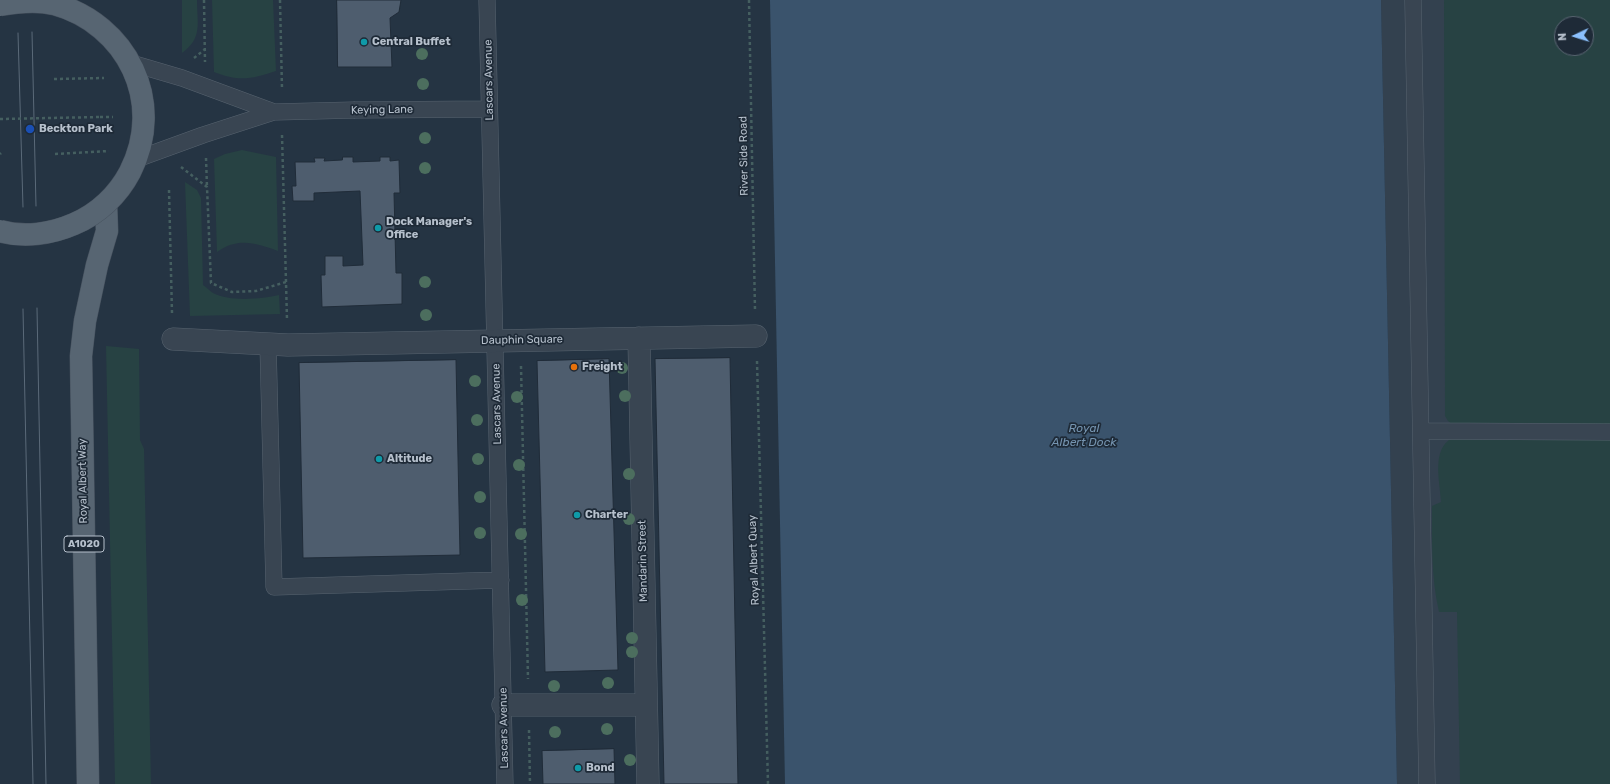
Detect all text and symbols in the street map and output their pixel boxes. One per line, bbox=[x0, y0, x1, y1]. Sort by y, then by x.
north arrow bbox=[1554, 16, 1594, 56]
text: N bbox=[1556, 32, 1569, 41]
place label: Central Buffet bbox=[372, 35, 451, 49]
marker: Central Buffet bbox=[359, 37, 369, 47]
street label: Lascars Avenue bbox=[482, 39, 496, 121]
street label: Keying Lane bbox=[351, 103, 413, 117]
street label: River Side Road bbox=[737, 116, 751, 196]
place label: Beckton Park bbox=[39, 122, 113, 136]
marker: Beckton Park bbox=[24, 123, 36, 135]
place label: Dock Manager's Office bbox=[386, 215, 472, 241]
marker: Dock Manager's Office bbox=[373, 223, 383, 233]
street label: Dauphin Square bbox=[481, 333, 563, 347]
place label: Freight bbox=[582, 360, 623, 374]
marker: Freight bbox=[569, 362, 579, 372]
street label: Lascars Avenue bbox=[490, 363, 504, 445]
water label: Royal Albert Dock bbox=[1052, 422, 1116, 450]
street label: Royal Albert Way bbox=[76, 438, 90, 524]
place label: Altitude bbox=[387, 452, 432, 466]
marker: Altitude bbox=[374, 454, 384, 464]
place label: Charter bbox=[585, 508, 628, 522]
marker: Charter bbox=[572, 510, 582, 520]
street label: Royal Albert Quay bbox=[746, 515, 762, 605]
street label: Mandarin Street bbox=[636, 520, 650, 602]
road number: A1020 bbox=[64, 536, 104, 552]
street label: Lascars Avenue bbox=[497, 687, 511, 769]
place label: Bond bbox=[586, 761, 614, 775]
marker: Bond bbox=[573, 763, 583, 773]

